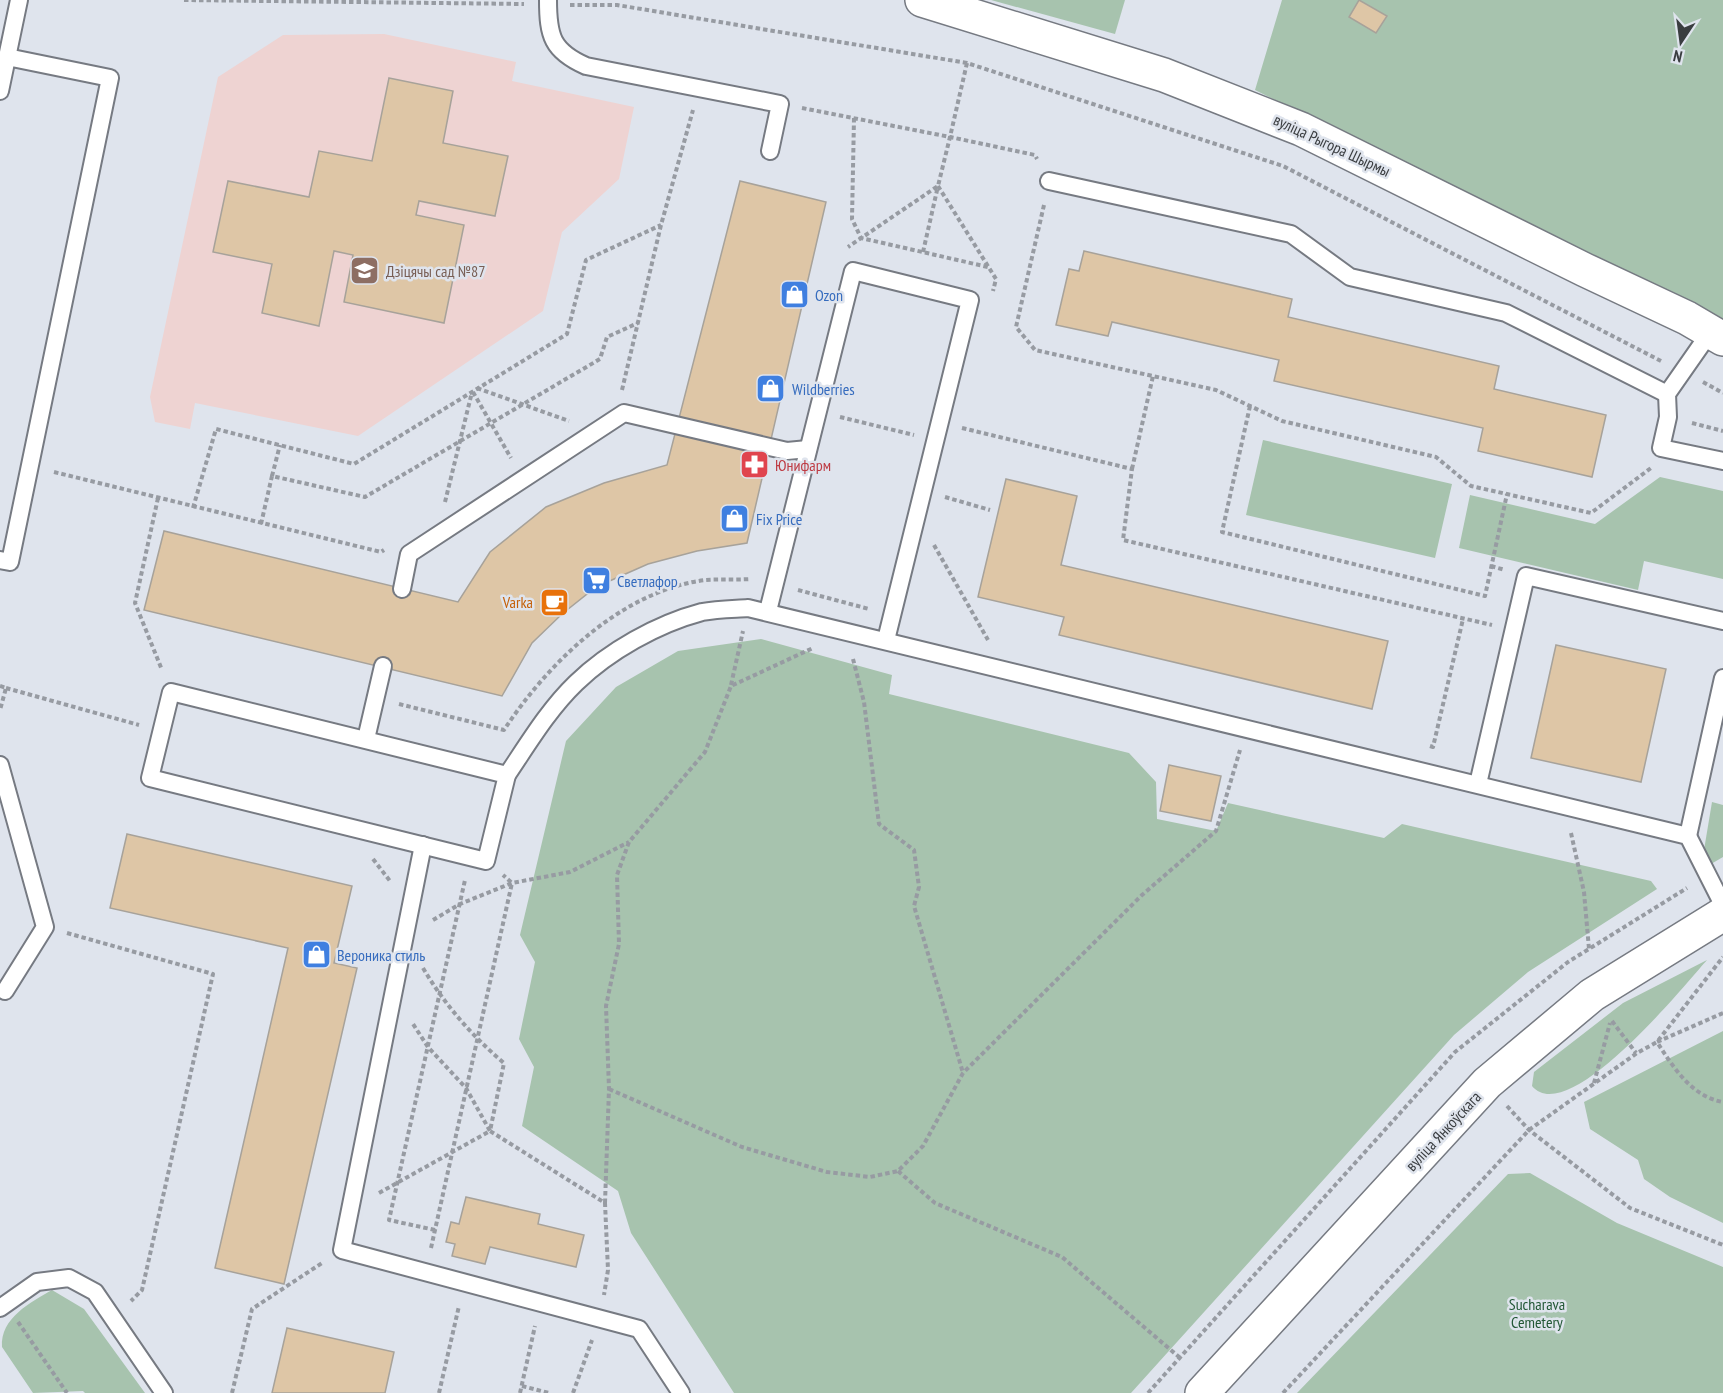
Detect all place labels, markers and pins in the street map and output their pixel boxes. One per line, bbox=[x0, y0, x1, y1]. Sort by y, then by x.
school or university icon: Дзіцячы сад №87 bbox=[349, 255, 381, 287]
place label: Дзіцячы сад №87 bbox=[386, 261, 485, 281]
shop icon: Ozon bbox=[778, 279, 810, 311]
place label: Ozon bbox=[815, 285, 843, 305]
shop icon: Wildberries bbox=[755, 373, 787, 405]
place label: Wildberries bbox=[792, 379, 855, 399]
pharmacy icon: Юнифарм bbox=[738, 449, 770, 481]
place label: Юнифарм bbox=[775, 455, 831, 475]
shop icon: Fix Price bbox=[719, 503, 751, 535]
place label: Fix Price bbox=[756, 509, 802, 529]
supermarket icon: Светлафор bbox=[580, 565, 612, 597]
place label: Светлафор bbox=[617, 571, 678, 591]
cafe icon: Varka bbox=[538, 586, 570, 618]
place label: Varka bbox=[502, 592, 533, 612]
shop icon: Вероника стиль bbox=[300, 939, 332, 971]
place label: Вероника стиль bbox=[337, 945, 425, 965]

